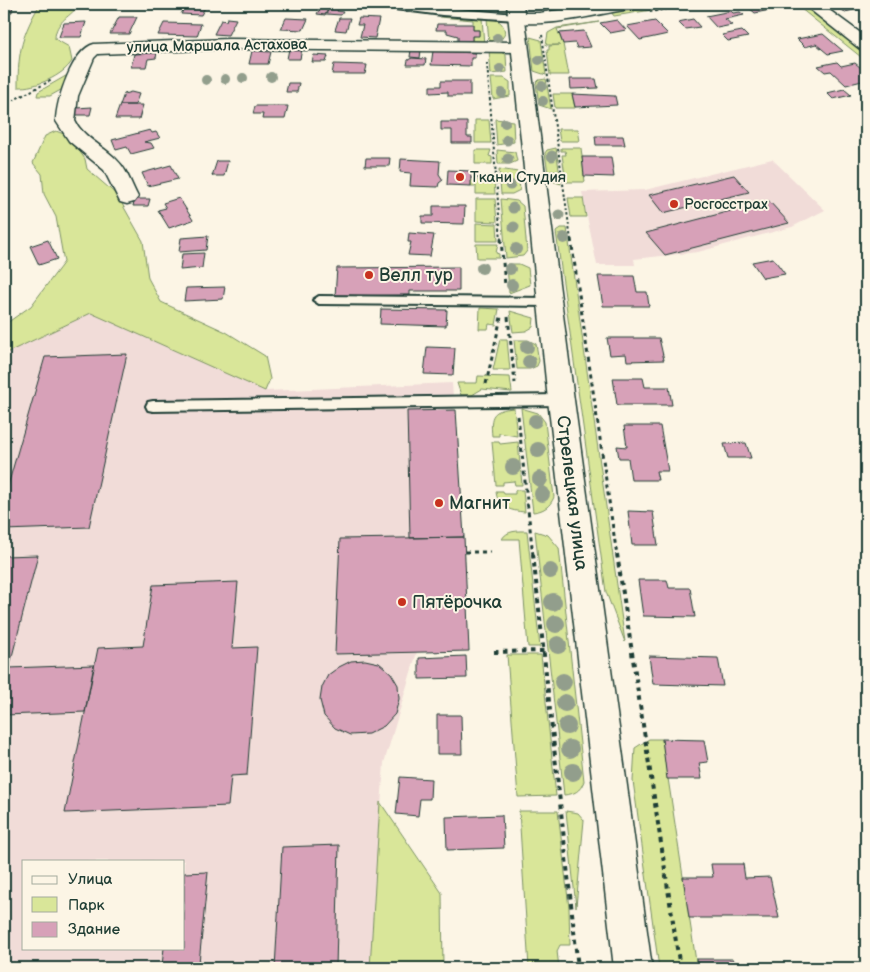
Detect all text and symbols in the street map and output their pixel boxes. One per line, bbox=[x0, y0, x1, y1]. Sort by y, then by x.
street label: улица Маршала Астахова bbox=[127, 35, 308, 57]
place label: Ткани Студия bbox=[470, 168, 566, 187]
marker: Ткани Студия bbox=[454, 171, 466, 183]
place label: Росгосстрах bbox=[684, 195, 768, 214]
marker: Росгосстрах bbox=[668, 198, 680, 210]
place label: Велл тур bbox=[379, 265, 453, 286]
marker: Велл тур bbox=[363, 269, 375, 281]
street label: Стрелецкая улица bbox=[552, 414, 592, 572]
place label: Магнит bbox=[449, 493, 511, 514]
marker: Магнит bbox=[433, 497, 445, 509]
place label: Пятёрочка bbox=[412, 592, 503, 613]
marker: Пятёрочка bbox=[396, 596, 408, 608]
legend bbox=[22, 860, 185, 950]
text: Улица bbox=[68, 870, 113, 889]
text: Парк bbox=[68, 896, 105, 915]
text: Здание bbox=[68, 920, 120, 939]

